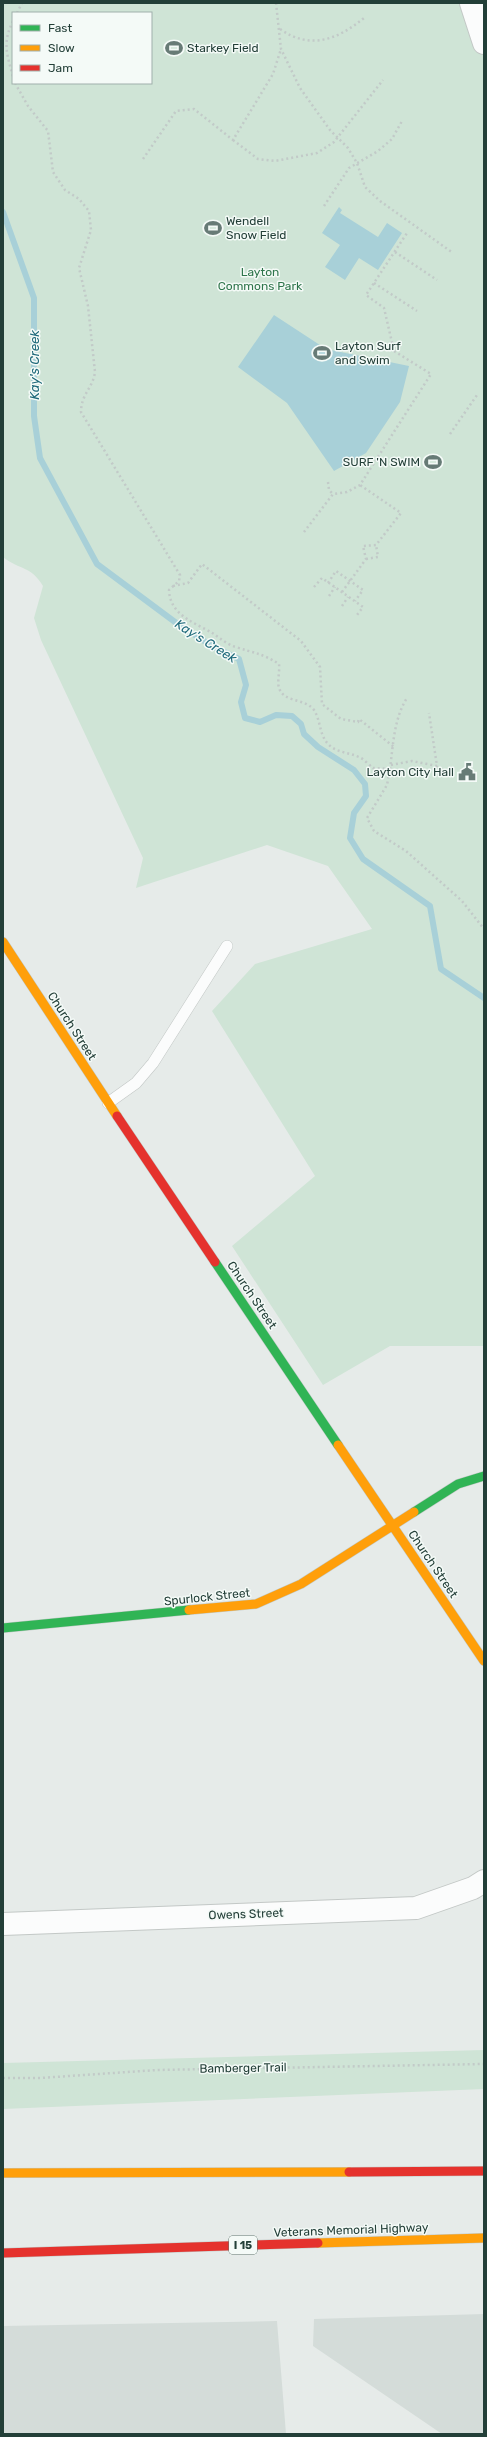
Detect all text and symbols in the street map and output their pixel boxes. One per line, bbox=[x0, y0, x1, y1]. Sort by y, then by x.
legend bbox=[12, 12, 152, 84]
text: Fast bbox=[48, 21, 72, 35]
sports icon: Starkey Field bbox=[164, 38, 184, 58]
text: Slow bbox=[48, 41, 75, 55]
place label: Starkey Field bbox=[187, 41, 259, 55]
text: Jam bbox=[48, 61, 73, 75]
place label: Wendell Snow Field bbox=[226, 214, 286, 242]
sports icon: Wendell Snow Field bbox=[203, 218, 223, 238]
park label: Layton Commons Park bbox=[218, 265, 303, 293]
water label: Kay's Creek bbox=[27, 330, 42, 400]
place label: Layton Surf and Swim bbox=[335, 339, 401, 367]
sports icon: Layton Surf and Swim bbox=[312, 343, 332, 363]
sports icon: SURF 'N SWIM bbox=[423, 452, 443, 472]
place label: SURF 'N SWIM bbox=[343, 455, 420, 469]
water label: Kay's Creek bbox=[172, 616, 240, 666]
public building icon: Layton City Hall bbox=[457, 762, 477, 782]
place label: Layton City Hall bbox=[366, 765, 454, 779]
street label: Church Street bbox=[45, 989, 99, 1063]
street label: Church Street bbox=[224, 1259, 280, 1332]
street label: Church Street bbox=[405, 1528, 461, 1601]
street label: Spurlock Street bbox=[163, 1585, 251, 1608]
street label: Owens Street bbox=[208, 1906, 284, 1922]
street label: Bamberger Trail bbox=[199, 2060, 287, 2076]
street label: Veterans Memorial Highway bbox=[273, 2220, 429, 2240]
road number: I 15 bbox=[229, 2236, 257, 2254]

